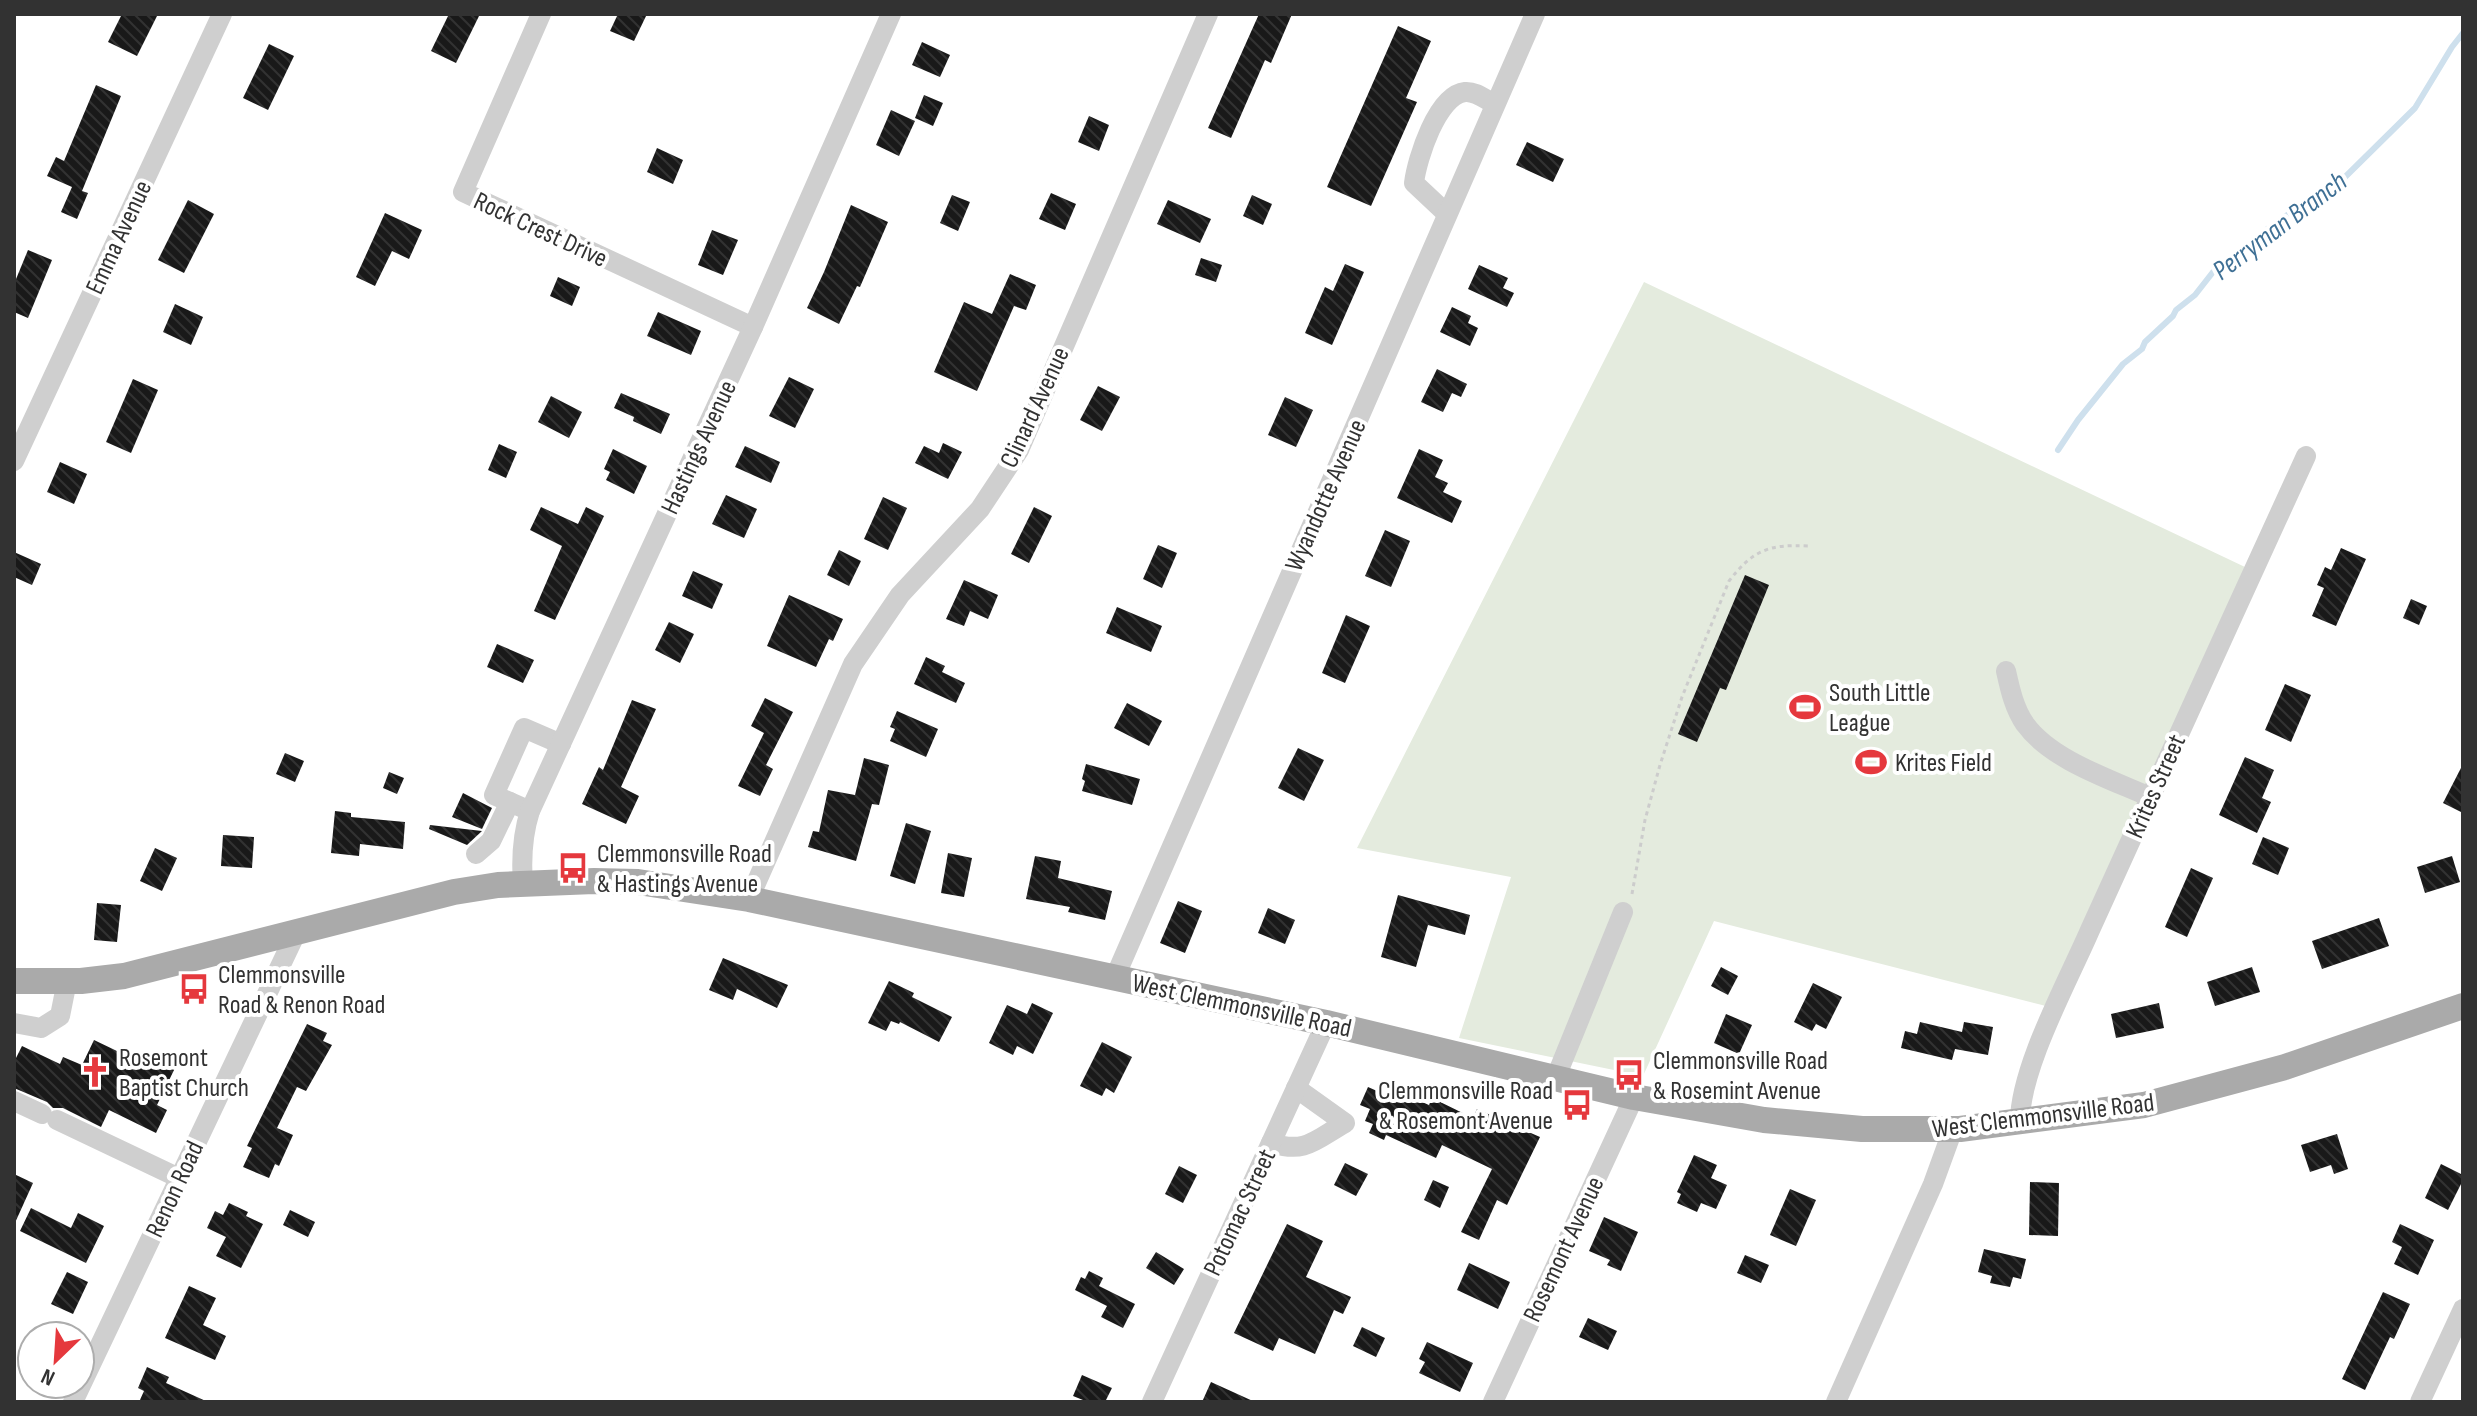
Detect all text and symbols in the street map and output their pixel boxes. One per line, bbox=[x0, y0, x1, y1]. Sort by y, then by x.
water label: Perryman Branch bbox=[2206, 165, 2354, 287]
street label: Emma Avenue bbox=[80, 176, 159, 299]
street label: Rock Crest Drive bbox=[469, 186, 612, 275]
street label: Clinard Avenue bbox=[994, 342, 1077, 473]
street label: Hastings Avenue bbox=[655, 376, 744, 519]
street label: Wyandotte Avenue bbox=[1279, 415, 1374, 576]
place label: South Little League bbox=[1829, 678, 1931, 739]
sports icon: South Little League bbox=[1788, 690, 1822, 724]
street label: Krites Street bbox=[2120, 730, 2193, 843]
sports icon: Krites Field bbox=[1854, 745, 1888, 779]
place label: Krites Field bbox=[1895, 748, 1992, 779]
place label: Clemmonsville Road & Hastings Avenue bbox=[597, 839, 772, 900]
bus stop icon: Clemmonsville Road & Hastings Avenue bbox=[556, 851, 590, 885]
place label: Clemmonsville Road & Renon Road bbox=[218, 960, 385, 1021]
street label: West Clemmonsville Road bbox=[1129, 968, 1354, 1045]
bus stop icon: Clemmonsville Road & Renon Road bbox=[177, 972, 211, 1006]
place label: Rosemont Baptist Church bbox=[119, 1043, 249, 1104]
place label: Clemmonsville Road & Rosemint Avenue bbox=[1653, 1046, 1828, 1107]
church icon: Rosemont Baptist Church bbox=[78, 1055, 112, 1089]
bus stop icon: Clemmonsville Road & Rosemint Avenue bbox=[1612, 1058, 1646, 1092]
place label: Clemmonsville Road & Rosemont Avenue bbox=[1378, 1076, 1553, 1137]
street label: West Clemmonsville Road bbox=[1930, 1087, 2156, 1145]
bus stop icon: Clemmonsville Road & Rosemont Avenue bbox=[1560, 1088, 1594, 1122]
street label: Renon Road bbox=[140, 1137, 211, 1243]
street label: Potomac Street bbox=[1197, 1144, 1283, 1281]
street label: Rosemont Avenue bbox=[1517, 1172, 1612, 1327]
north arrow bbox=[16, 1320, 96, 1400]
text: N bbox=[37, 1362, 59, 1391]

